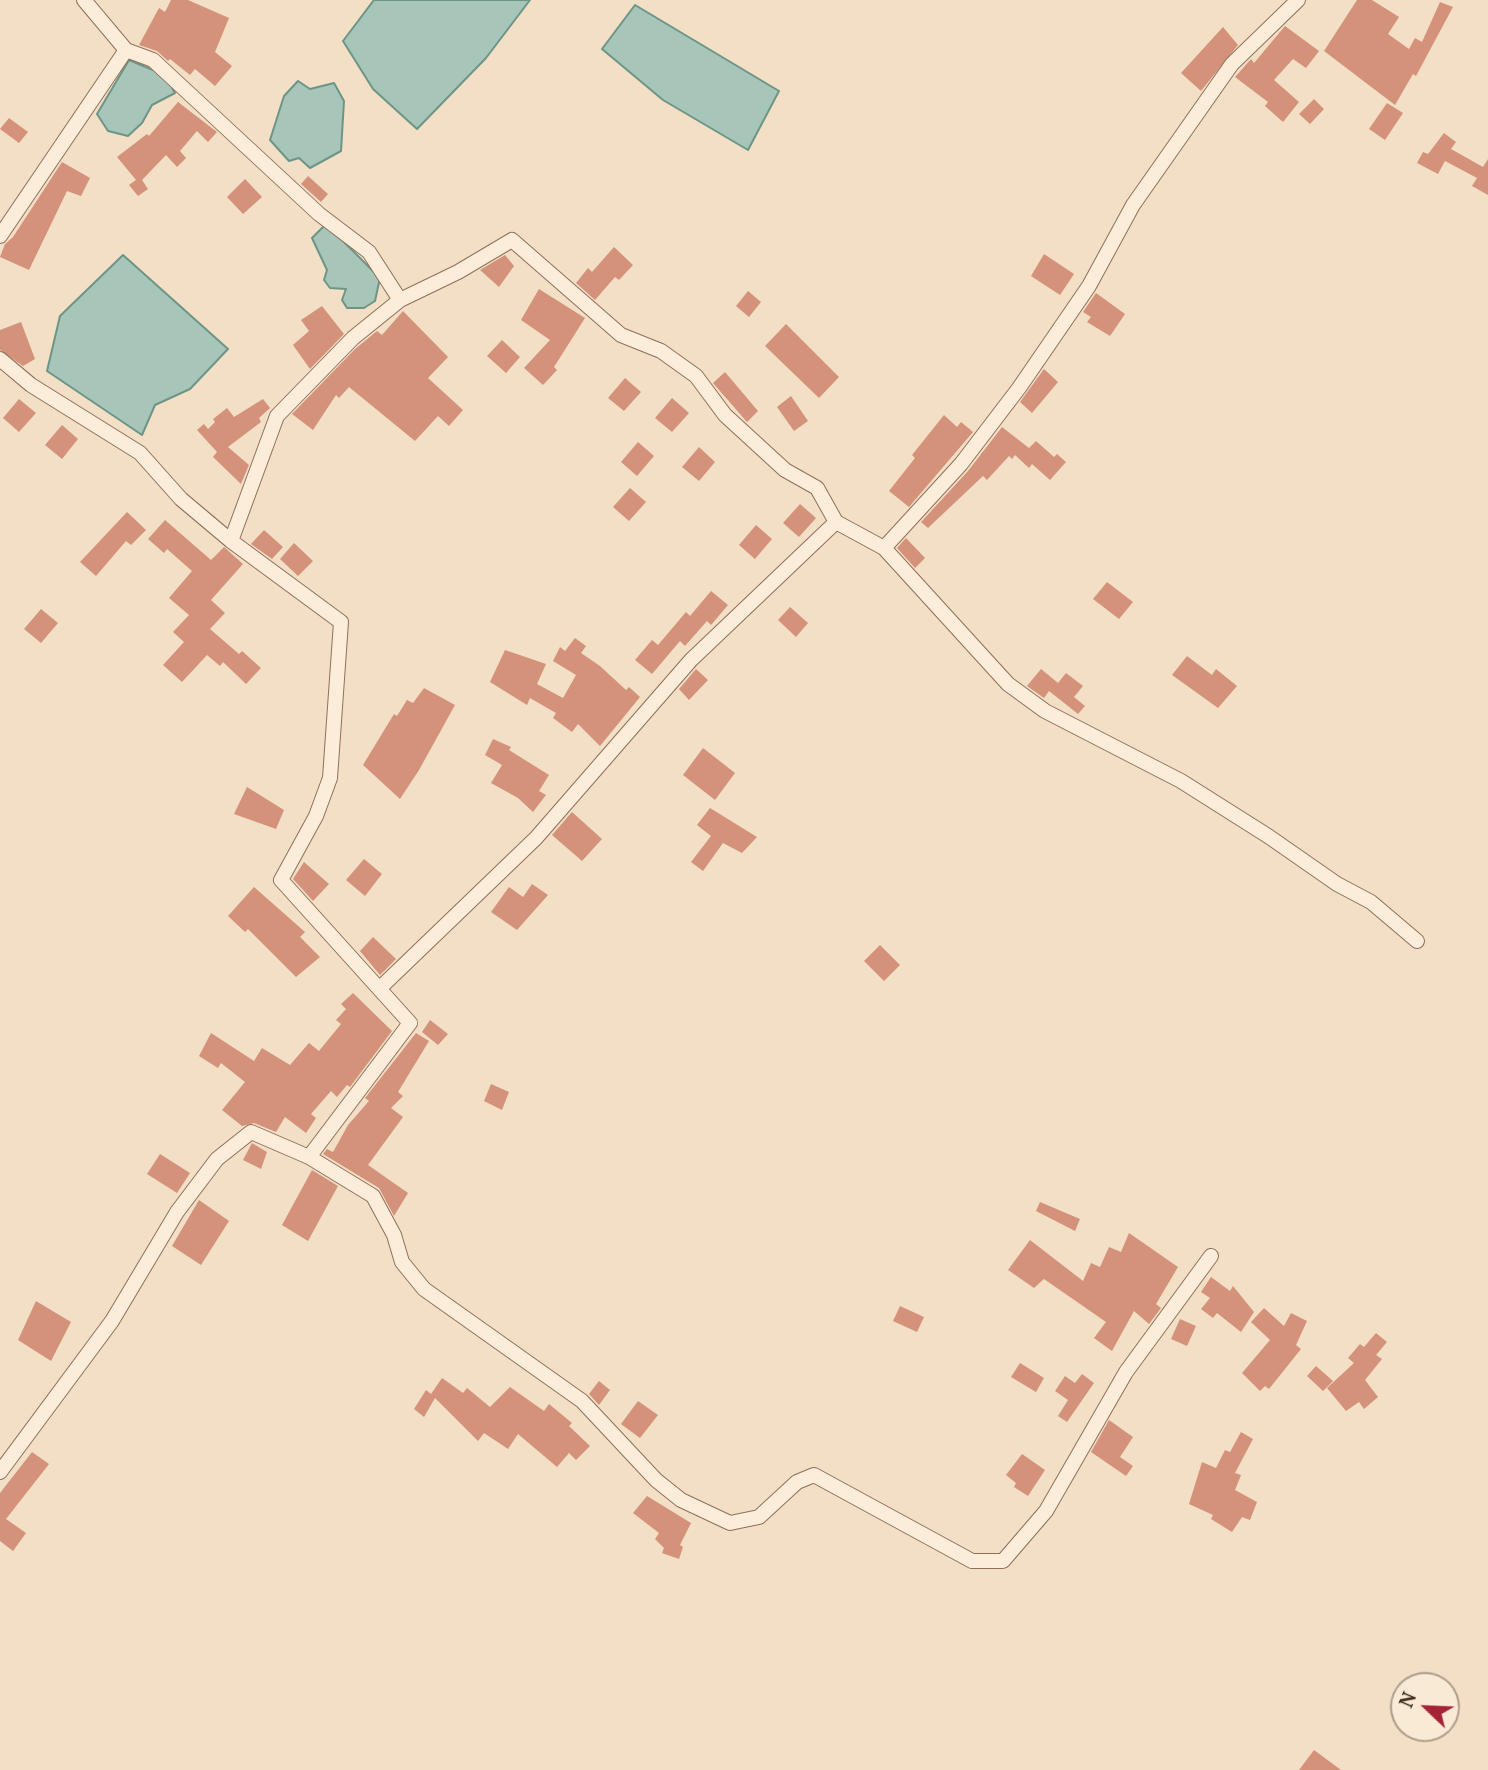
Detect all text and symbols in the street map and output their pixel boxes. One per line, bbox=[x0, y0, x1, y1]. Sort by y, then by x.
north arrow bbox=[1390, 1672, 1460, 1742]
text: N bbox=[1393, 1688, 1421, 1711]

